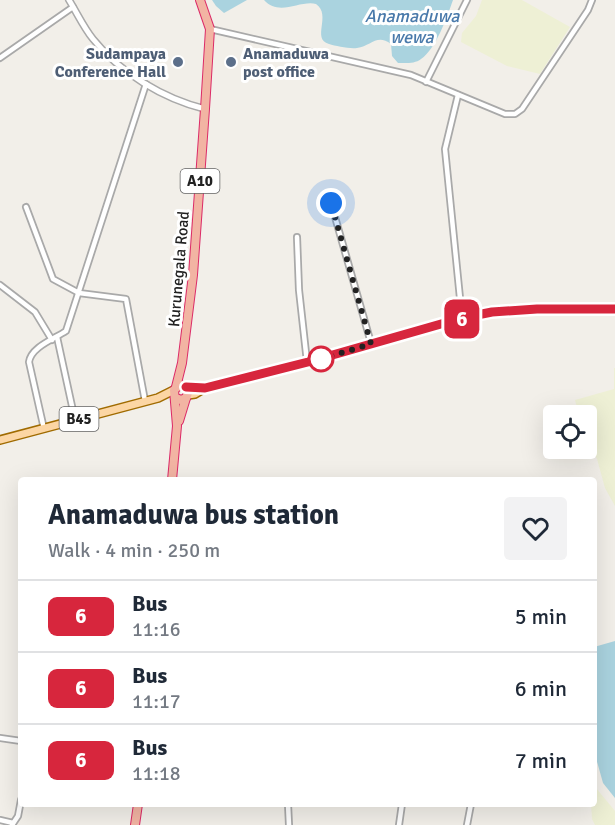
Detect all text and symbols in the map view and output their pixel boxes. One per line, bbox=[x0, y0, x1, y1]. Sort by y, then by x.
water label: Anamaduwa wewa bbox=[365, 5, 460, 48]
place label: Sudampaya Conference Hall bbox=[55, 44, 166, 82]
place label: Anamaduwa post office bbox=[243, 44, 329, 82]
marker: Sudampaya Conference Hall bbox=[171, 55, 185, 69]
marker: Anamaduwa post office bbox=[224, 55, 238, 69]
road number: A10 bbox=[180, 169, 220, 193]
your location bbox=[316, 188, 346, 218]
street label: Kurunegala Road bbox=[164, 210, 194, 328]
line badge: 6 bbox=[442, 300, 482, 338]
text: 6 bbox=[456, 306, 468, 332]
unlabelled marker bbox=[308, 346, 334, 372]
map controls bbox=[543, 405, 597, 459]
button: locate bbox=[543, 405, 597, 459]
road number: B45 bbox=[60, 407, 98, 431]
button: heart bbox=[504, 497, 567, 560]
text: Anamaduwa bus station bbox=[48, 498, 339, 532]
text: Walk · 4 min · 250 m bbox=[48, 538, 220, 563]
text: Bus bbox=[132, 590, 167, 617]
text: 6 bbox=[75, 603, 87, 629]
text: 5 min bbox=[515, 603, 567, 630]
text: 11:16 bbox=[132, 617, 181, 642]
text: Bus bbox=[132, 662, 167, 689]
text: 6 bbox=[75, 675, 87, 701]
text: 6 min bbox=[515, 675, 567, 702]
text: 11:17 bbox=[132, 689, 181, 714]
text: Bus bbox=[132, 734, 167, 761]
text: 6 bbox=[75, 747, 87, 773]
text: 7 min bbox=[515, 747, 567, 774]
text: 11:18 bbox=[132, 761, 181, 786]

